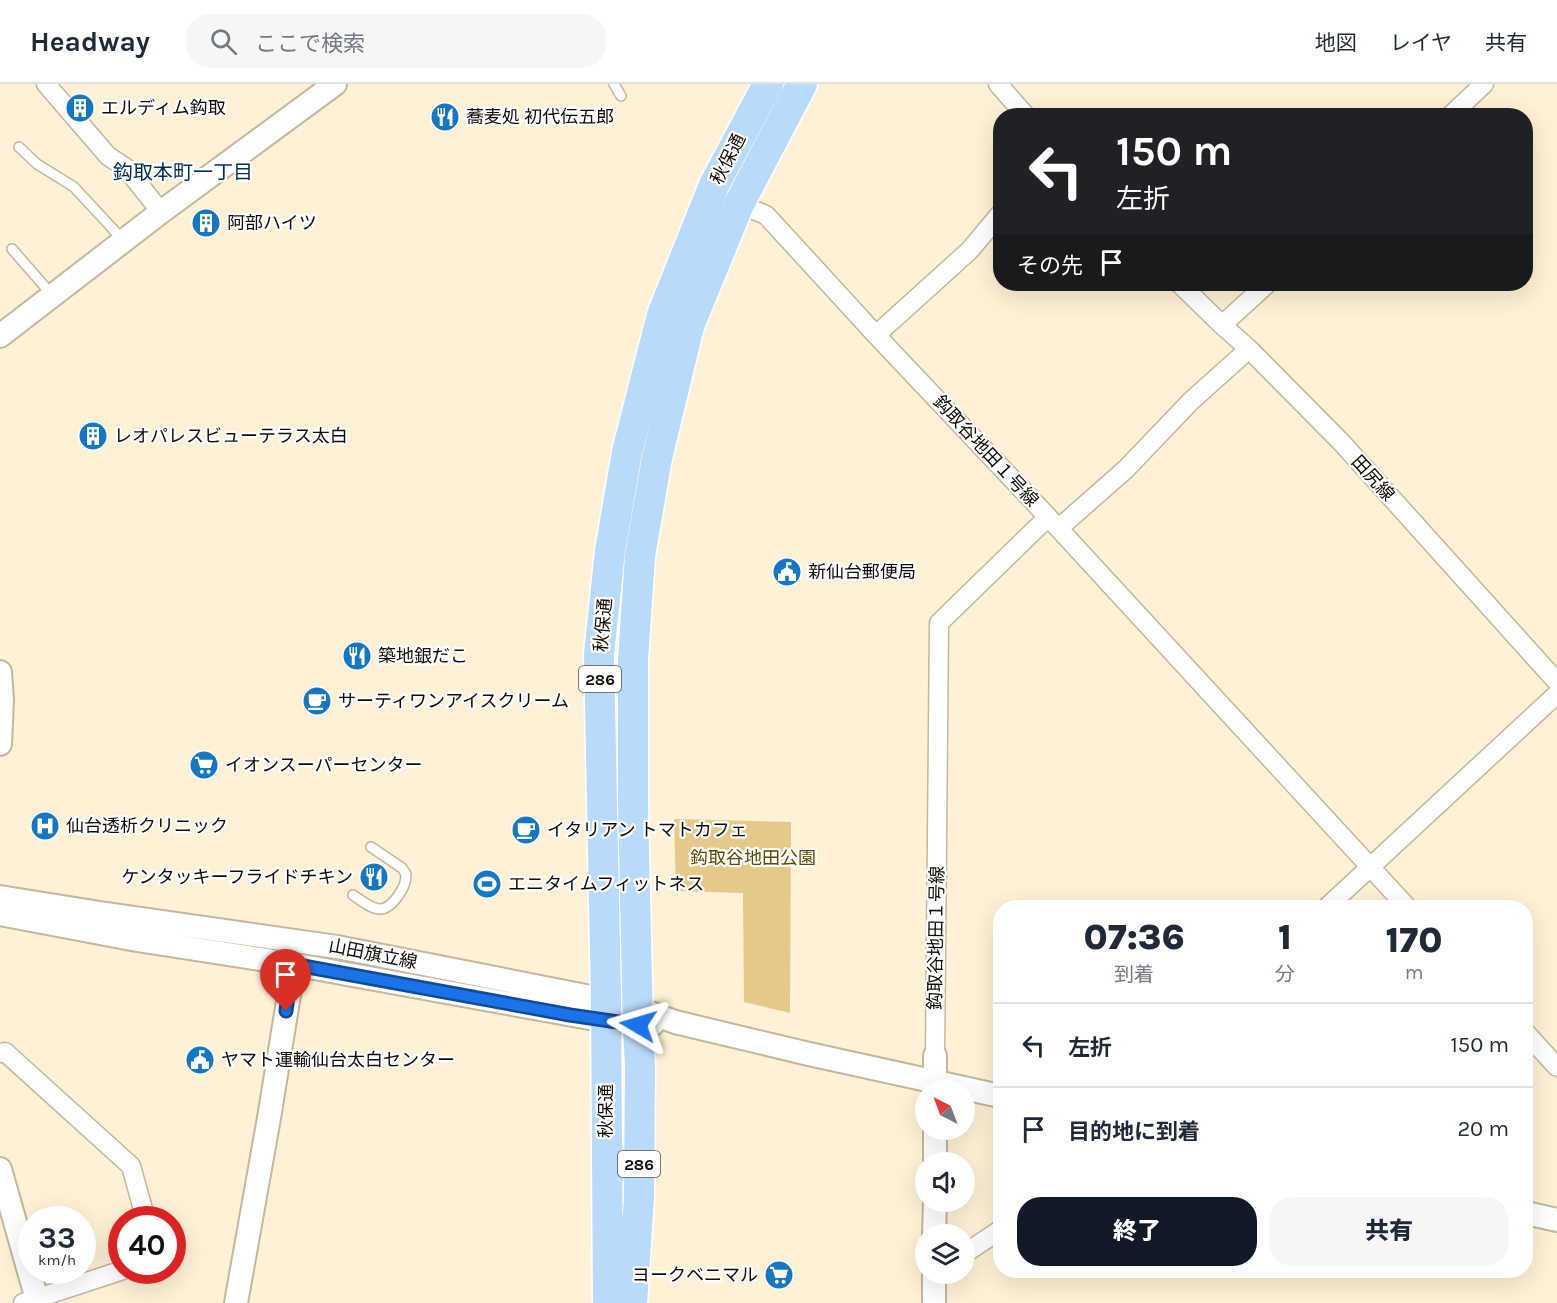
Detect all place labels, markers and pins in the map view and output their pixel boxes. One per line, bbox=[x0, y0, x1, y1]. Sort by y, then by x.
building icon: エルディム鈎取 bbox=[64, 92, 96, 124]
place label: エルディム鈎取 bbox=[101, 97, 226, 119]
restaurant icon: 蕎麦処 初代伝五郎 bbox=[429, 101, 461, 133]
place label: 蕎麦処 初代伝五郎 bbox=[466, 106, 614, 128]
building icon: 阿部ハイツ bbox=[190, 207, 222, 239]
place label: 阿部ハイツ bbox=[227, 212, 317, 234]
building icon: レオパレスビューテラス太白 bbox=[77, 420, 109, 452]
place label: レオパレスビューテラス太白 bbox=[114, 425, 348, 447]
public building icon: 新仙台郵便局 bbox=[771, 556, 803, 588]
place label: 新仙台郵便局 bbox=[808, 561, 916, 583]
restaurant icon: 築地銀だこ bbox=[341, 640, 373, 672]
place label: 築地銀だこ bbox=[378, 645, 468, 667]
cafe icon: サーティワンアイスクリーム bbox=[301, 685, 333, 717]
place label: サーティワンアイスクリーム bbox=[338, 690, 569, 712]
supermarket icon: イオンスーパーセンター bbox=[188, 749, 220, 781]
place label: イオンスーパーセンター bbox=[225, 754, 422, 776]
hospital icon: 仙台透析クリニック bbox=[29, 810, 61, 842]
cafe icon: イタリアン トマトカフェ bbox=[510, 814, 542, 846]
place label: 仙台透析クリニック bbox=[66, 815, 228, 837]
place label: イタリアン トマトカフェ bbox=[547, 819, 748, 841]
restaurant icon: ケンタッキーフライドチキン bbox=[358, 861, 390, 893]
place label: ケンタッキーフライドチキン bbox=[121, 866, 353, 888]
sports icon: エニタイムフィットネス bbox=[471, 868, 503, 900]
place label: エニタイムフィットネス bbox=[508, 873, 704, 895]
pin bbox=[260, 949, 311, 1011]
public building icon: ヤマト運輸仙台太白センター bbox=[184, 1044, 216, 1076]
place label: ヤマト運輸仙台太白センター bbox=[221, 1049, 455, 1071]
supermarket icon: ヨークベニマル bbox=[763, 1259, 795, 1291]
place label: ヨークベニマル bbox=[632, 1264, 758, 1286]

